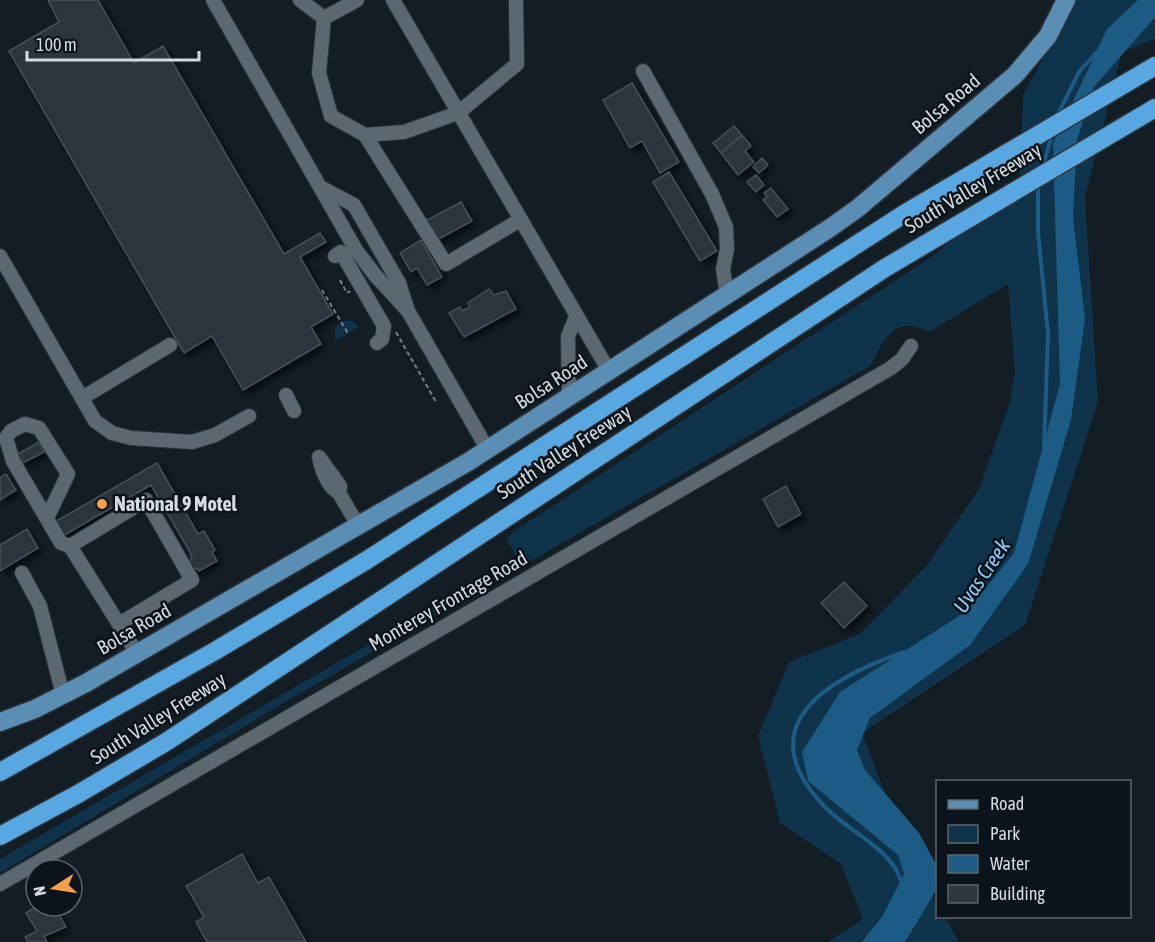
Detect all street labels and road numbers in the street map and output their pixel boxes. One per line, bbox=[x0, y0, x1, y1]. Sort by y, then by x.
street label: Bolsa Road bbox=[907, 69, 984, 139]
street label: South Valley Freeway bbox=[900, 138, 1045, 237]
street label: Bolsa Road bbox=[510, 350, 591, 413]
street label: South Valley Freeway bbox=[492, 400, 635, 503]
street label: Monterey Frontage Road bbox=[365, 546, 531, 655]
street label: Bolsa Road bbox=[93, 598, 175, 659]
street label: South Valley Freeway bbox=[86, 667, 230, 768]

